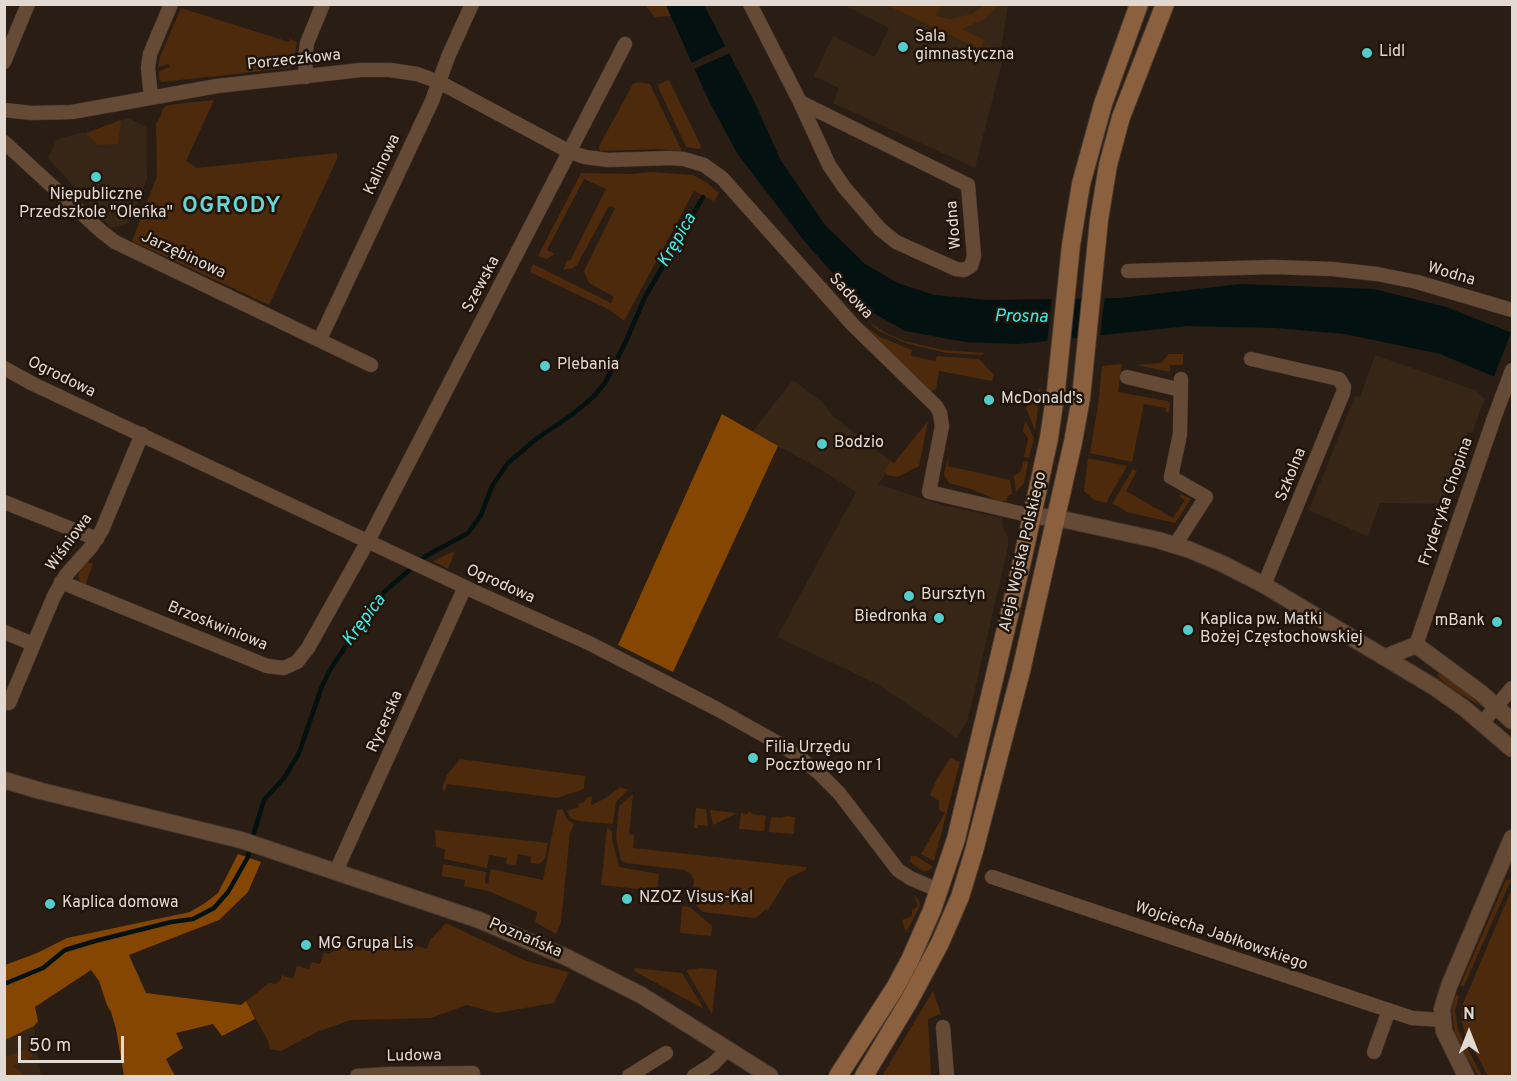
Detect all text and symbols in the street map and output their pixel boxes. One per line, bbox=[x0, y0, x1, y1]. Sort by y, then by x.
place label: Sala gimnastyczna bbox=[915, 28, 1014, 66]
marker: Sala gimnastyczna bbox=[896, 40, 910, 54]
place label: Lidl bbox=[1379, 43, 1405, 63]
marker: Lidl bbox=[1360, 46, 1374, 60]
street label: Porzeczkowa bbox=[246, 47, 342, 75]
street label: Kalinowa bbox=[361, 132, 405, 198]
marker: Niepubliczne Przedszkole "Oleńka" bbox=[89, 170, 103, 184]
place label: Niepubliczne Przedszkole "Oleńka" bbox=[19, 186, 173, 224]
district label: OGRODY bbox=[182, 195, 282, 221]
street label: Wodna bbox=[943, 200, 967, 250]
water label: Krępica bbox=[654, 210, 702, 272]
street label: Jarzębinowa bbox=[138, 228, 228, 284]
street label: Szewska bbox=[459, 253, 505, 317]
street label: Wodna bbox=[1425, 259, 1477, 291]
street label: Sadowa bbox=[824, 270, 876, 324]
water label: Prosna bbox=[994, 307, 1048, 329]
street label: Ogrodowa bbox=[24, 353, 98, 403]
place label: Plebania bbox=[557, 356, 619, 376]
marker: Plebania bbox=[538, 359, 552, 373]
place label: McDonald's bbox=[1001, 390, 1083, 410]
marker: McDonald's bbox=[982, 393, 996, 407]
place label: Bodzio bbox=[834, 434, 884, 454]
street label: Fryderyka Chopina bbox=[1416, 435, 1478, 569]
marker: Bodzio bbox=[815, 437, 829, 451]
street label: Szkolna bbox=[1273, 445, 1311, 505]
street label: Aleja Wojska Polskiego bbox=[996, 470, 1052, 634]
street label: Wiśniowa bbox=[43, 510, 97, 576]
street label: Ogrodowa bbox=[463, 561, 537, 609]
place label: Bursztyn bbox=[921, 586, 985, 606]
marker: Bursztyn bbox=[902, 589, 916, 603]
water label: Krępica bbox=[339, 591, 391, 651]
street label: Brzoskwiniowa bbox=[164, 598, 270, 656]
place label: Biedronka bbox=[854, 608, 927, 628]
marker: Biedronka bbox=[932, 611, 946, 625]
place label: Kaplica pw. Matki Bożej Częstochowskiej bbox=[1200, 611, 1363, 649]
place label: mBank bbox=[1435, 612, 1485, 632]
marker: mBank bbox=[1490, 615, 1504, 629]
marker: Kaplica pw. Matki Bożej Częstochowskiej bbox=[1181, 623, 1195, 637]
street label: Rycerska bbox=[364, 688, 408, 756]
place label: Filia Urzędu Pocztowego nr 1 bbox=[765, 739, 882, 777]
marker: Filia Urzędu Pocztowego nr 1 bbox=[746, 751, 760, 765]
place label: NZOZ Visus-Kal bbox=[639, 889, 753, 909]
marker: NZOZ Visus-Kal bbox=[620, 892, 634, 906]
place label: Kaplica domowa bbox=[62, 894, 178, 914]
marker: Kaplica domowa bbox=[43, 897, 57, 911]
street label: Wojciecha Jabłkowskiego bbox=[1132, 898, 1310, 976]
street label: Poznańska bbox=[485, 915, 565, 963]
place label: MG Grupa Lis bbox=[318, 935, 414, 955]
marker: MG Grupa Lis bbox=[299, 938, 313, 952]
north arrow bbox=[1439, 1003, 1499, 1063]
text: N bbox=[1463, 1005, 1475, 1025]
scale bar bbox=[21, 1024, 128, 1062]
text: 50 m bbox=[29, 1035, 71, 1058]
street label: Ludowa bbox=[386, 1047, 442, 1067]

